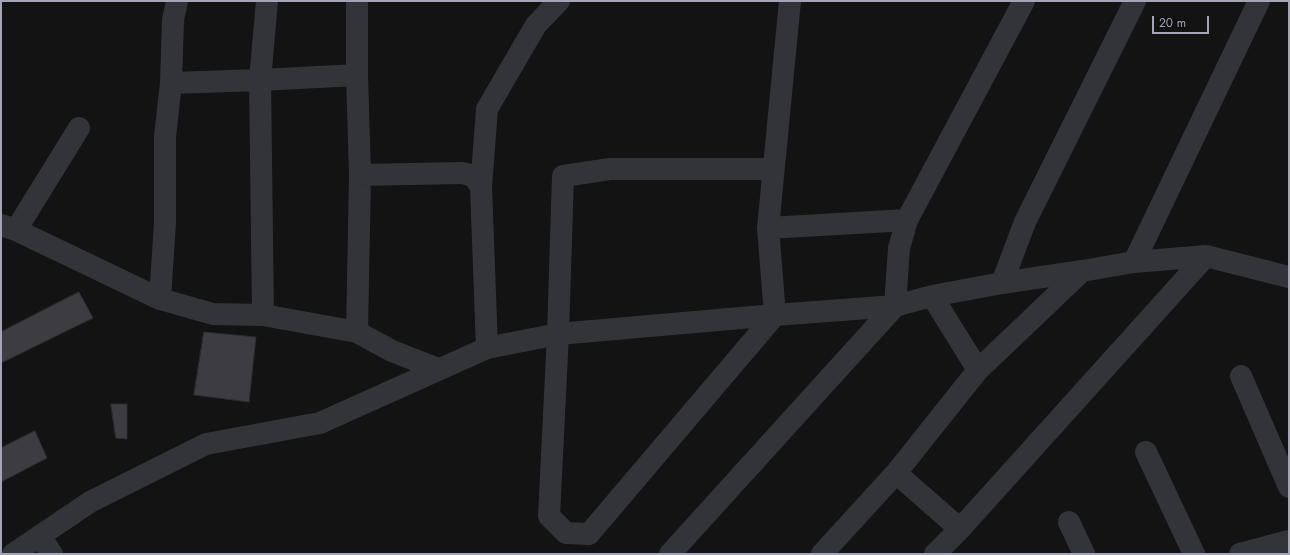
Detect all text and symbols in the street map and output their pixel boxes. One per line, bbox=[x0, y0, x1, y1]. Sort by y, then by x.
scale bar bbox=[1154, 8, 1211, 34]
text: 20 m bbox=[1159, 14, 1186, 32]

